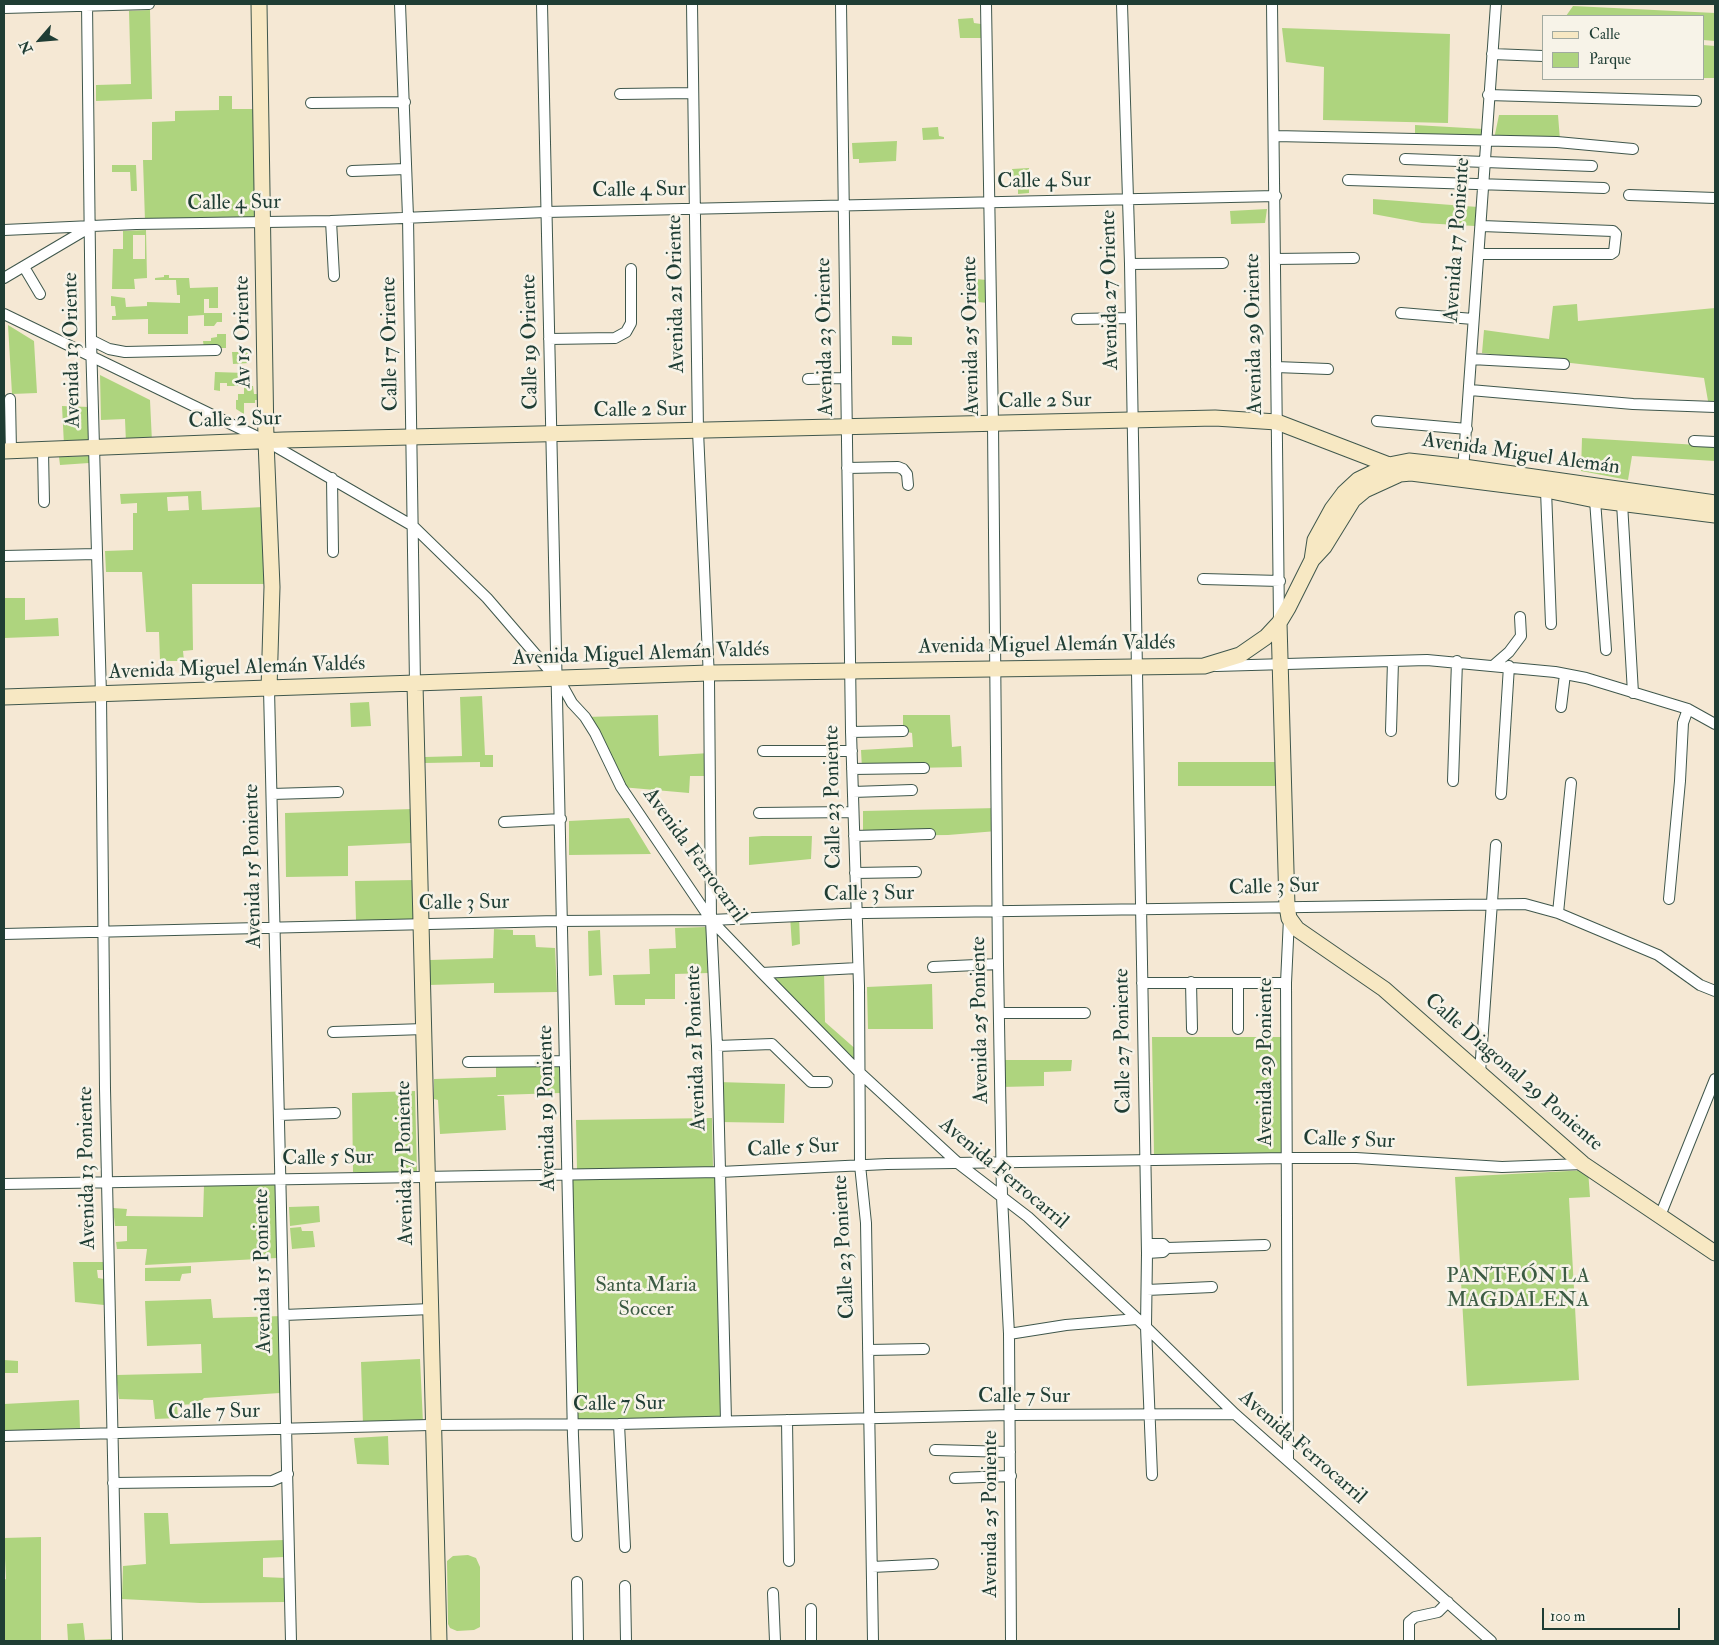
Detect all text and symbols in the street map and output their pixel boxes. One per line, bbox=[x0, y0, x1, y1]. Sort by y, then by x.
north arrow bbox=[15, 15, 65, 65]
legend bbox=[1542, 15, 1704, 80]
text: Calle bbox=[1589, 25, 1620, 44]
text: N bbox=[16, 38, 37, 56]
text: Parque bbox=[1589, 50, 1631, 69]
street label: Avenida 17 Poniente bbox=[1440, 157, 1476, 323]
street label: Calle 4 Sur bbox=[997, 169, 1091, 195]
street label: Calle 4 Sur bbox=[592, 178, 686, 204]
street label: Calle 4 Sur bbox=[187, 191, 281, 217]
street label: Avenida 27 Oriente bbox=[1097, 210, 1125, 370]
street label: Avenida 21 Oriente bbox=[663, 215, 691, 373]
street label: Avenida 29 Oriente bbox=[1241, 253, 1269, 415]
street label: Avenida 25 Oriente bbox=[958, 256, 986, 416]
street label: Avenida 23 Oriente bbox=[812, 257, 840, 417]
street label: Avenida 13 Oriente bbox=[59, 272, 87, 428]
street label: Calle 19 Oriente bbox=[517, 274, 545, 410]
street label: Av 15 Oriente bbox=[230, 275, 258, 389]
street label: Calle 17 Oriente bbox=[377, 276, 405, 412]
street label: Calle 2 Sur bbox=[998, 389, 1092, 415]
street label: Calle 2 Sur bbox=[593, 398, 687, 424]
street label: Calle 2 Sur bbox=[188, 407, 282, 435]
street label: Avenida Miguel Alemán bbox=[1421, 429, 1621, 481]
street label: Avenida Miguel Alemán Valdés bbox=[918, 631, 1176, 661]
street label: Avenida Miguel Alemán Valdés bbox=[512, 638, 770, 672]
street label: Avenida Miguel Alemán Valdés bbox=[108, 652, 366, 686]
street label: Calle 23 Poniente bbox=[820, 725, 848, 869]
street label: Avenida Ferrocarril bbox=[636, 783, 752, 929]
street label: Avenida 15 Poniente bbox=[240, 784, 268, 948]
street label: Calle 3 Sur bbox=[1228, 874, 1320, 902]
street label: Calle 3 Sur bbox=[824, 882, 914, 908]
street label: Calle 3 Sur bbox=[419, 891, 509, 917]
street label: Avenida 25 Poniente bbox=[967, 936, 995, 1104]
street label: Avenida 21 Poniente bbox=[682, 965, 712, 1131]
street label: Calle 27 Poniente bbox=[1110, 968, 1138, 1114]
street label: Avenida 29 Poniente bbox=[1253, 977, 1279, 1147]
street label: Calle Diagonal 29 Poniente bbox=[1419, 989, 1607, 1157]
street label: Avenida 19 Poniente bbox=[534, 1025, 562, 1191]
street label: Avenida 17 Poniente bbox=[392, 1080, 420, 1246]
street label: Avenida 13 Poniente bbox=[74, 1086, 102, 1250]
street label: Avenida Ferrocarril bbox=[933, 1113, 1073, 1235]
street label: Calle 5 Sur bbox=[1303, 1127, 1395, 1155]
street label: Calle 5 Sur bbox=[747, 1134, 839, 1164]
street label: Calle 5 Sur bbox=[282, 1146, 374, 1172]
street label: Calle 23 Poniente bbox=[829, 1174, 861, 1320]
street label: Avenida 15 Poniente bbox=[250, 1189, 278, 1353]
park label: PANTEÓN LA MAGDALENA bbox=[1446, 1264, 1590, 1314]
park label: Santa Maria Soccer bbox=[595, 1273, 697, 1323]
street label: Calle 7 Sur bbox=[978, 1384, 1070, 1410]
street label: Avenida Ferrocarril bbox=[1233, 1386, 1371, 1510]
street label: Calle 7 Sur bbox=[573, 1392, 665, 1418]
street label: Calle 7 Sur bbox=[168, 1400, 260, 1426]
street label: Avenida 25 Poniente bbox=[978, 1430, 1004, 1598]
scale bar bbox=[1544, 1598, 1682, 1630]
text: 100 m bbox=[1550, 1607, 1585, 1626]

